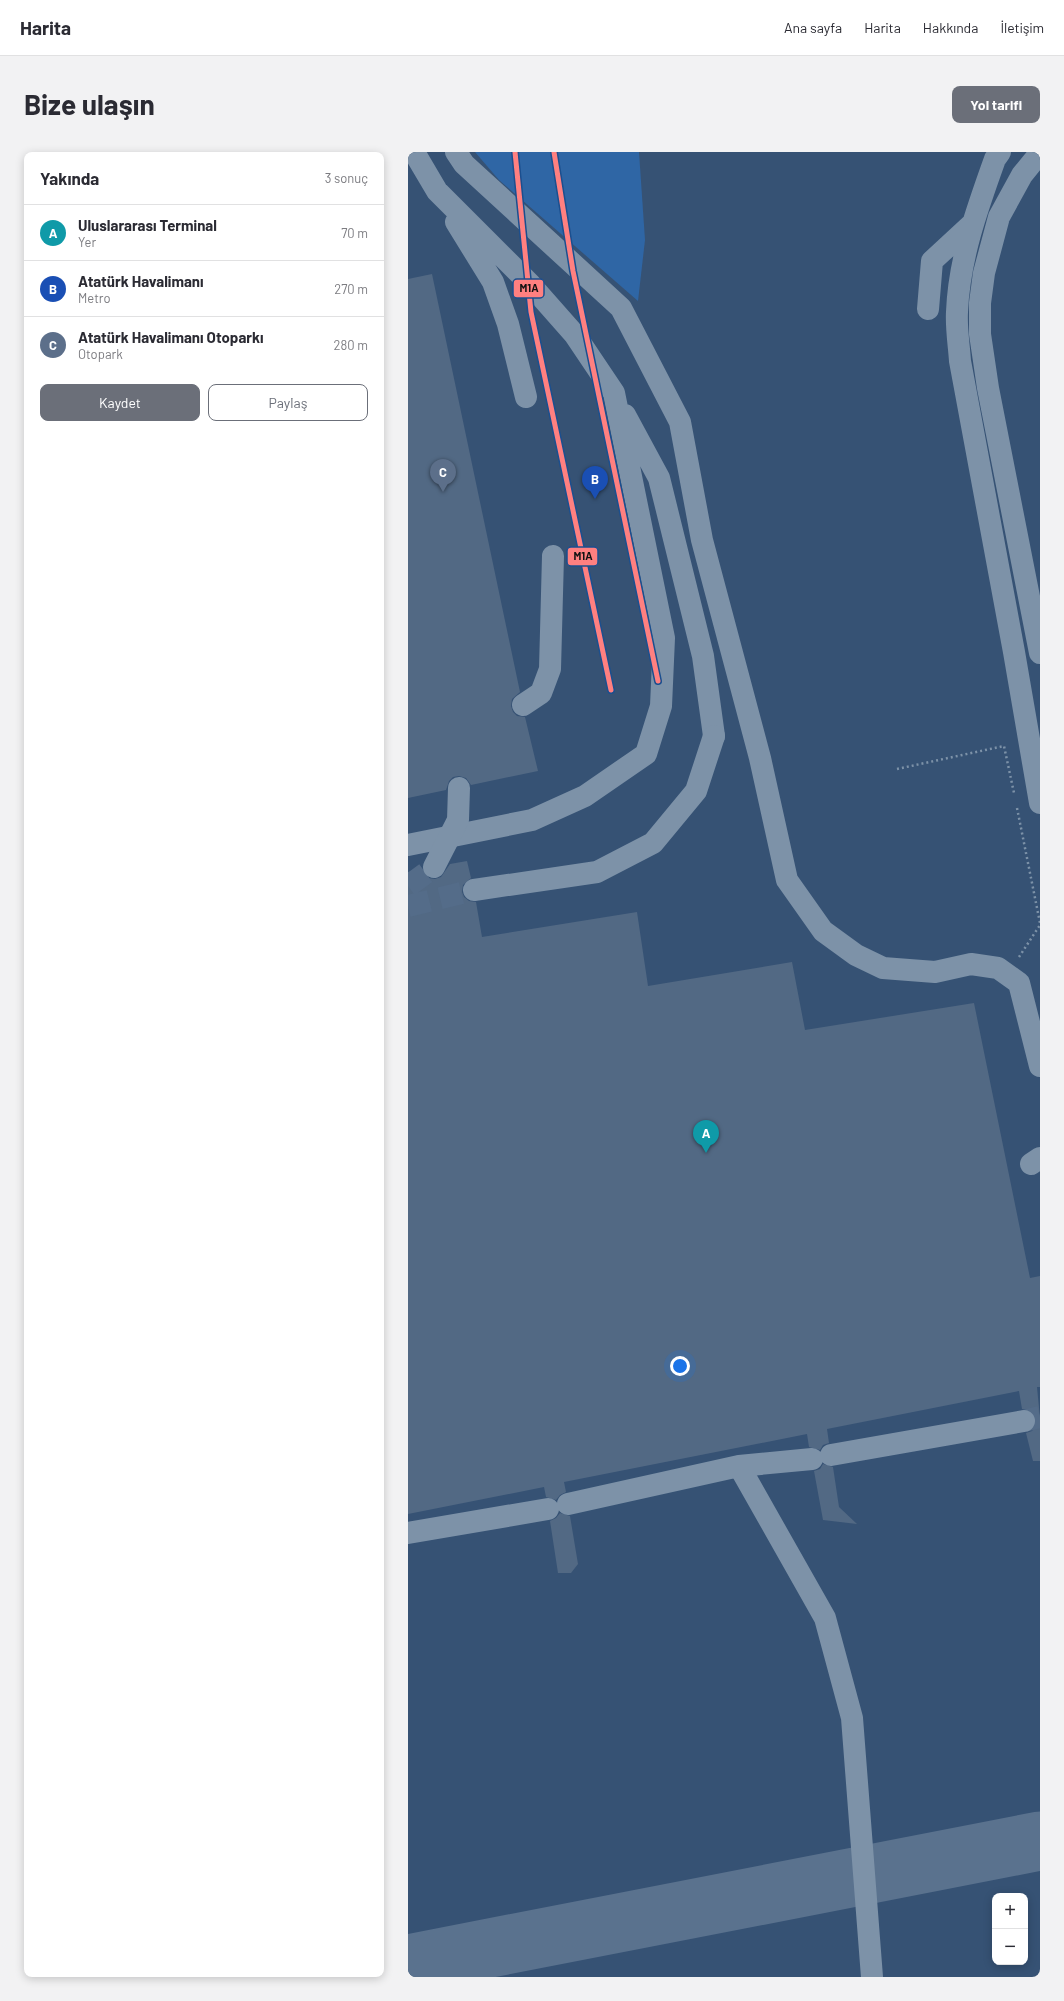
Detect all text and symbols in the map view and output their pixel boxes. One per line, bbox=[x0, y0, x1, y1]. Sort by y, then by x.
text: Harita bbox=[20, 16, 71, 39]
text: Ana sayfa bbox=[784, 19, 842, 36]
text: Harita bbox=[864, 19, 901, 36]
text: Hakkında bbox=[923, 19, 978, 36]
text: İletişim bbox=[1000, 19, 1044, 36]
button: Yol tarifi bbox=[952, 86, 1040, 123]
text: Bize ulaşın bbox=[24, 87, 155, 121]
text: Yakında bbox=[40, 168, 99, 188]
text: 3 sonuç bbox=[325, 170, 368, 186]
text: Uluslararası Terminal bbox=[78, 216, 217, 234]
text: A bbox=[49, 225, 57, 241]
text: 70 m bbox=[341, 225, 368, 241]
text: Yer bbox=[78, 234, 96, 250]
text: Atatürk Havalimanı bbox=[78, 272, 204, 290]
line badge: M1A bbox=[513, 279, 544, 298]
text: B bbox=[49, 281, 57, 297]
text: 270 m bbox=[334, 281, 368, 297]
text: M1A bbox=[519, 281, 539, 294]
text: Metro bbox=[78, 290, 111, 306]
text: Atatürk Havalimanı Otoparkı bbox=[78, 328, 264, 346]
text: C bbox=[49, 337, 57, 353]
text: 280 m bbox=[334, 337, 368, 353]
text: Otopark bbox=[78, 346, 123, 362]
button: Kaydet bbox=[40, 384, 200, 421]
button: Paylaş bbox=[208, 384, 368, 421]
pin: C bbox=[430, 459, 456, 492]
pin: B bbox=[582, 466, 608, 499]
line badge: M1A bbox=[567, 547, 598, 566]
text: M1A bbox=[573, 549, 593, 562]
pin: A bbox=[693, 1120, 719, 1153]
your location bbox=[670, 1356, 690, 1376]
map controls bbox=[992, 1893, 1028, 1965]
button: + bbox=[992, 1893, 1028, 1929]
button: − bbox=[992, 1929, 1028, 1965]

